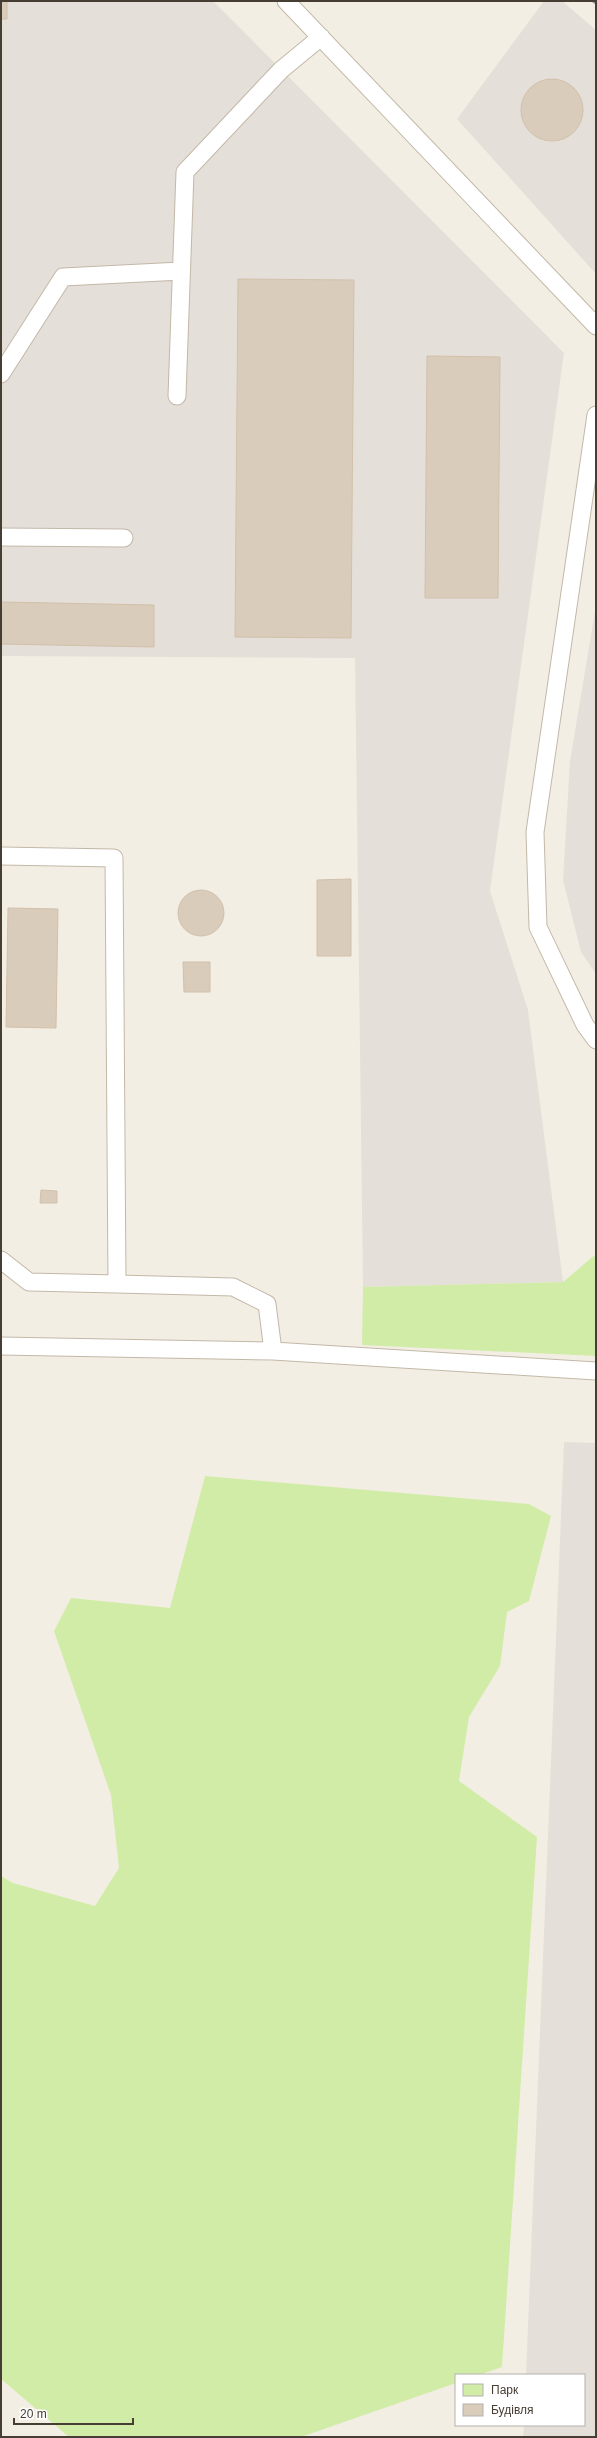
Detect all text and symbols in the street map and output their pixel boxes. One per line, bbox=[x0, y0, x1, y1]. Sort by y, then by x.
legend bbox=[455, 2374, 585, 2426]
text: Парк bbox=[491, 2383, 519, 2397]
scale bar bbox=[14, 2400, 133, 2426]
text: Будівля bbox=[491, 2403, 533, 2417]
text: 20 m bbox=[20, 2407, 47, 2421]

